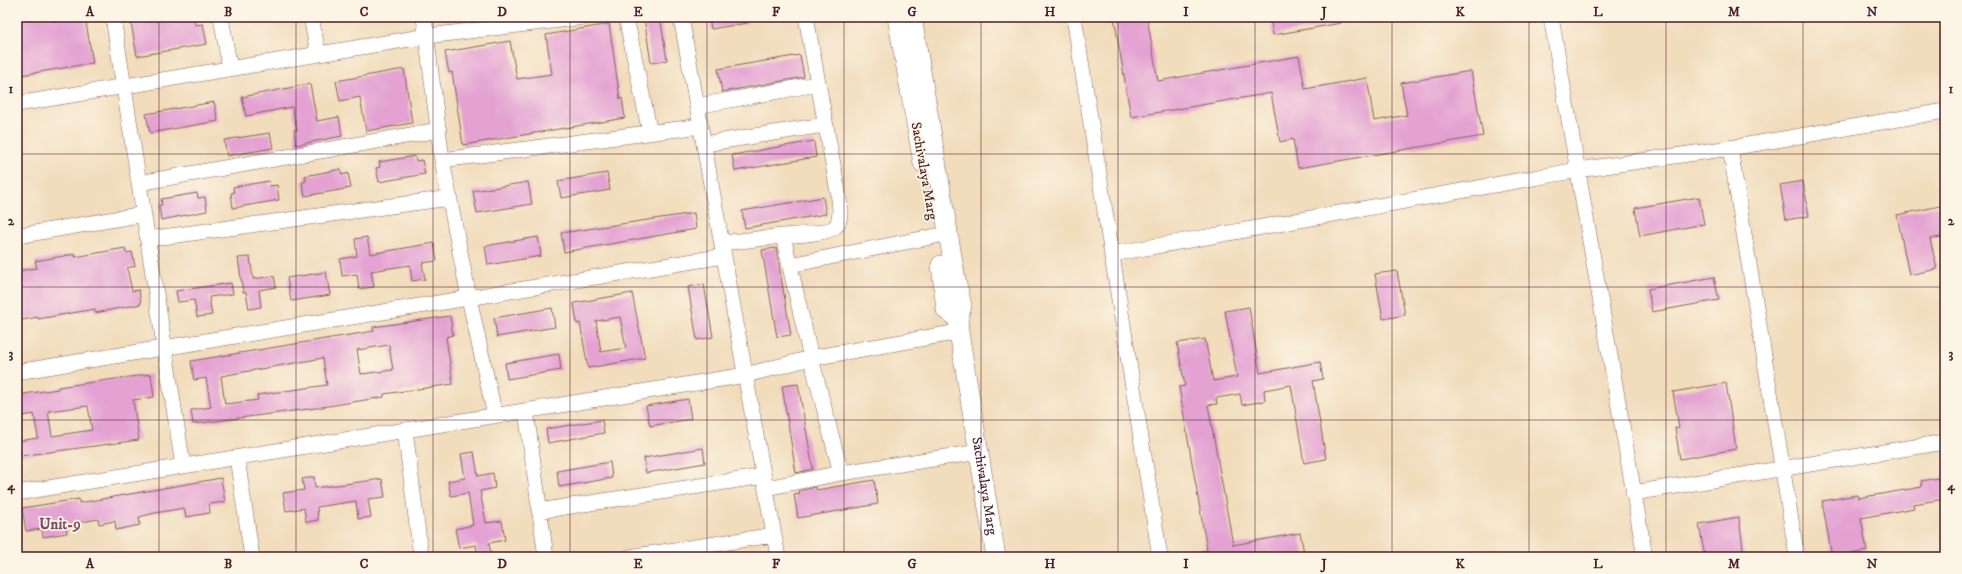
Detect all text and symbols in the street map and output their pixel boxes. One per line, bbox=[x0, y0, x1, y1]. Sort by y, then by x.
text: A bbox=[85, 4, 95, 20]
text: B bbox=[224, 4, 232, 20]
text: C bbox=[360, 4, 369, 20]
text: D bbox=[497, 4, 507, 20]
text: E bbox=[633, 4, 643, 20]
text: F bbox=[772, 4, 781, 20]
text: G bbox=[907, 4, 917, 20]
text: H bbox=[1045, 4, 1056, 20]
text: I bbox=[1183, 4, 1189, 20]
text: J bbox=[1319, 4, 1327, 21]
text: K bbox=[1455, 4, 1465, 20]
text: L bbox=[1593, 4, 1603, 20]
text: M bbox=[1728, 4, 1740, 20]
text: N bbox=[1867, 4, 1878, 20]
text: 1 bbox=[9, 81, 14, 97]
text: 1 bbox=[1949, 81, 1954, 97]
street label: Sachivalaya Marg bbox=[907, 121, 941, 221]
text: 2 bbox=[8, 213, 15, 229]
text: 2 bbox=[1948, 213, 1955, 229]
text: 3 bbox=[9, 346, 14, 362]
text: 3 bbox=[1949, 346, 1954, 362]
street label: Sachivalaya Marg bbox=[967, 436, 1001, 536]
text: 4 bbox=[6, 478, 15, 495]
text: 4 bbox=[1946, 478, 1955, 495]
district label: Unit-9 bbox=[39, 515, 81, 534]
text: A bbox=[85, 556, 95, 572]
text: B bbox=[224, 556, 232, 572]
text: C bbox=[360, 556, 369, 572]
text: D bbox=[497, 556, 507, 572]
text: E bbox=[633, 556, 643, 572]
text: F bbox=[772, 556, 781, 572]
text: G bbox=[907, 556, 917, 572]
text: H bbox=[1045, 556, 1056, 572]
text: I bbox=[1183, 556, 1189, 572]
text: J bbox=[1319, 556, 1327, 573]
text: K bbox=[1455, 556, 1465, 572]
text: L bbox=[1593, 556, 1603, 572]
text: M bbox=[1728, 556, 1740, 572]
text: N bbox=[1867, 556, 1878, 572]

